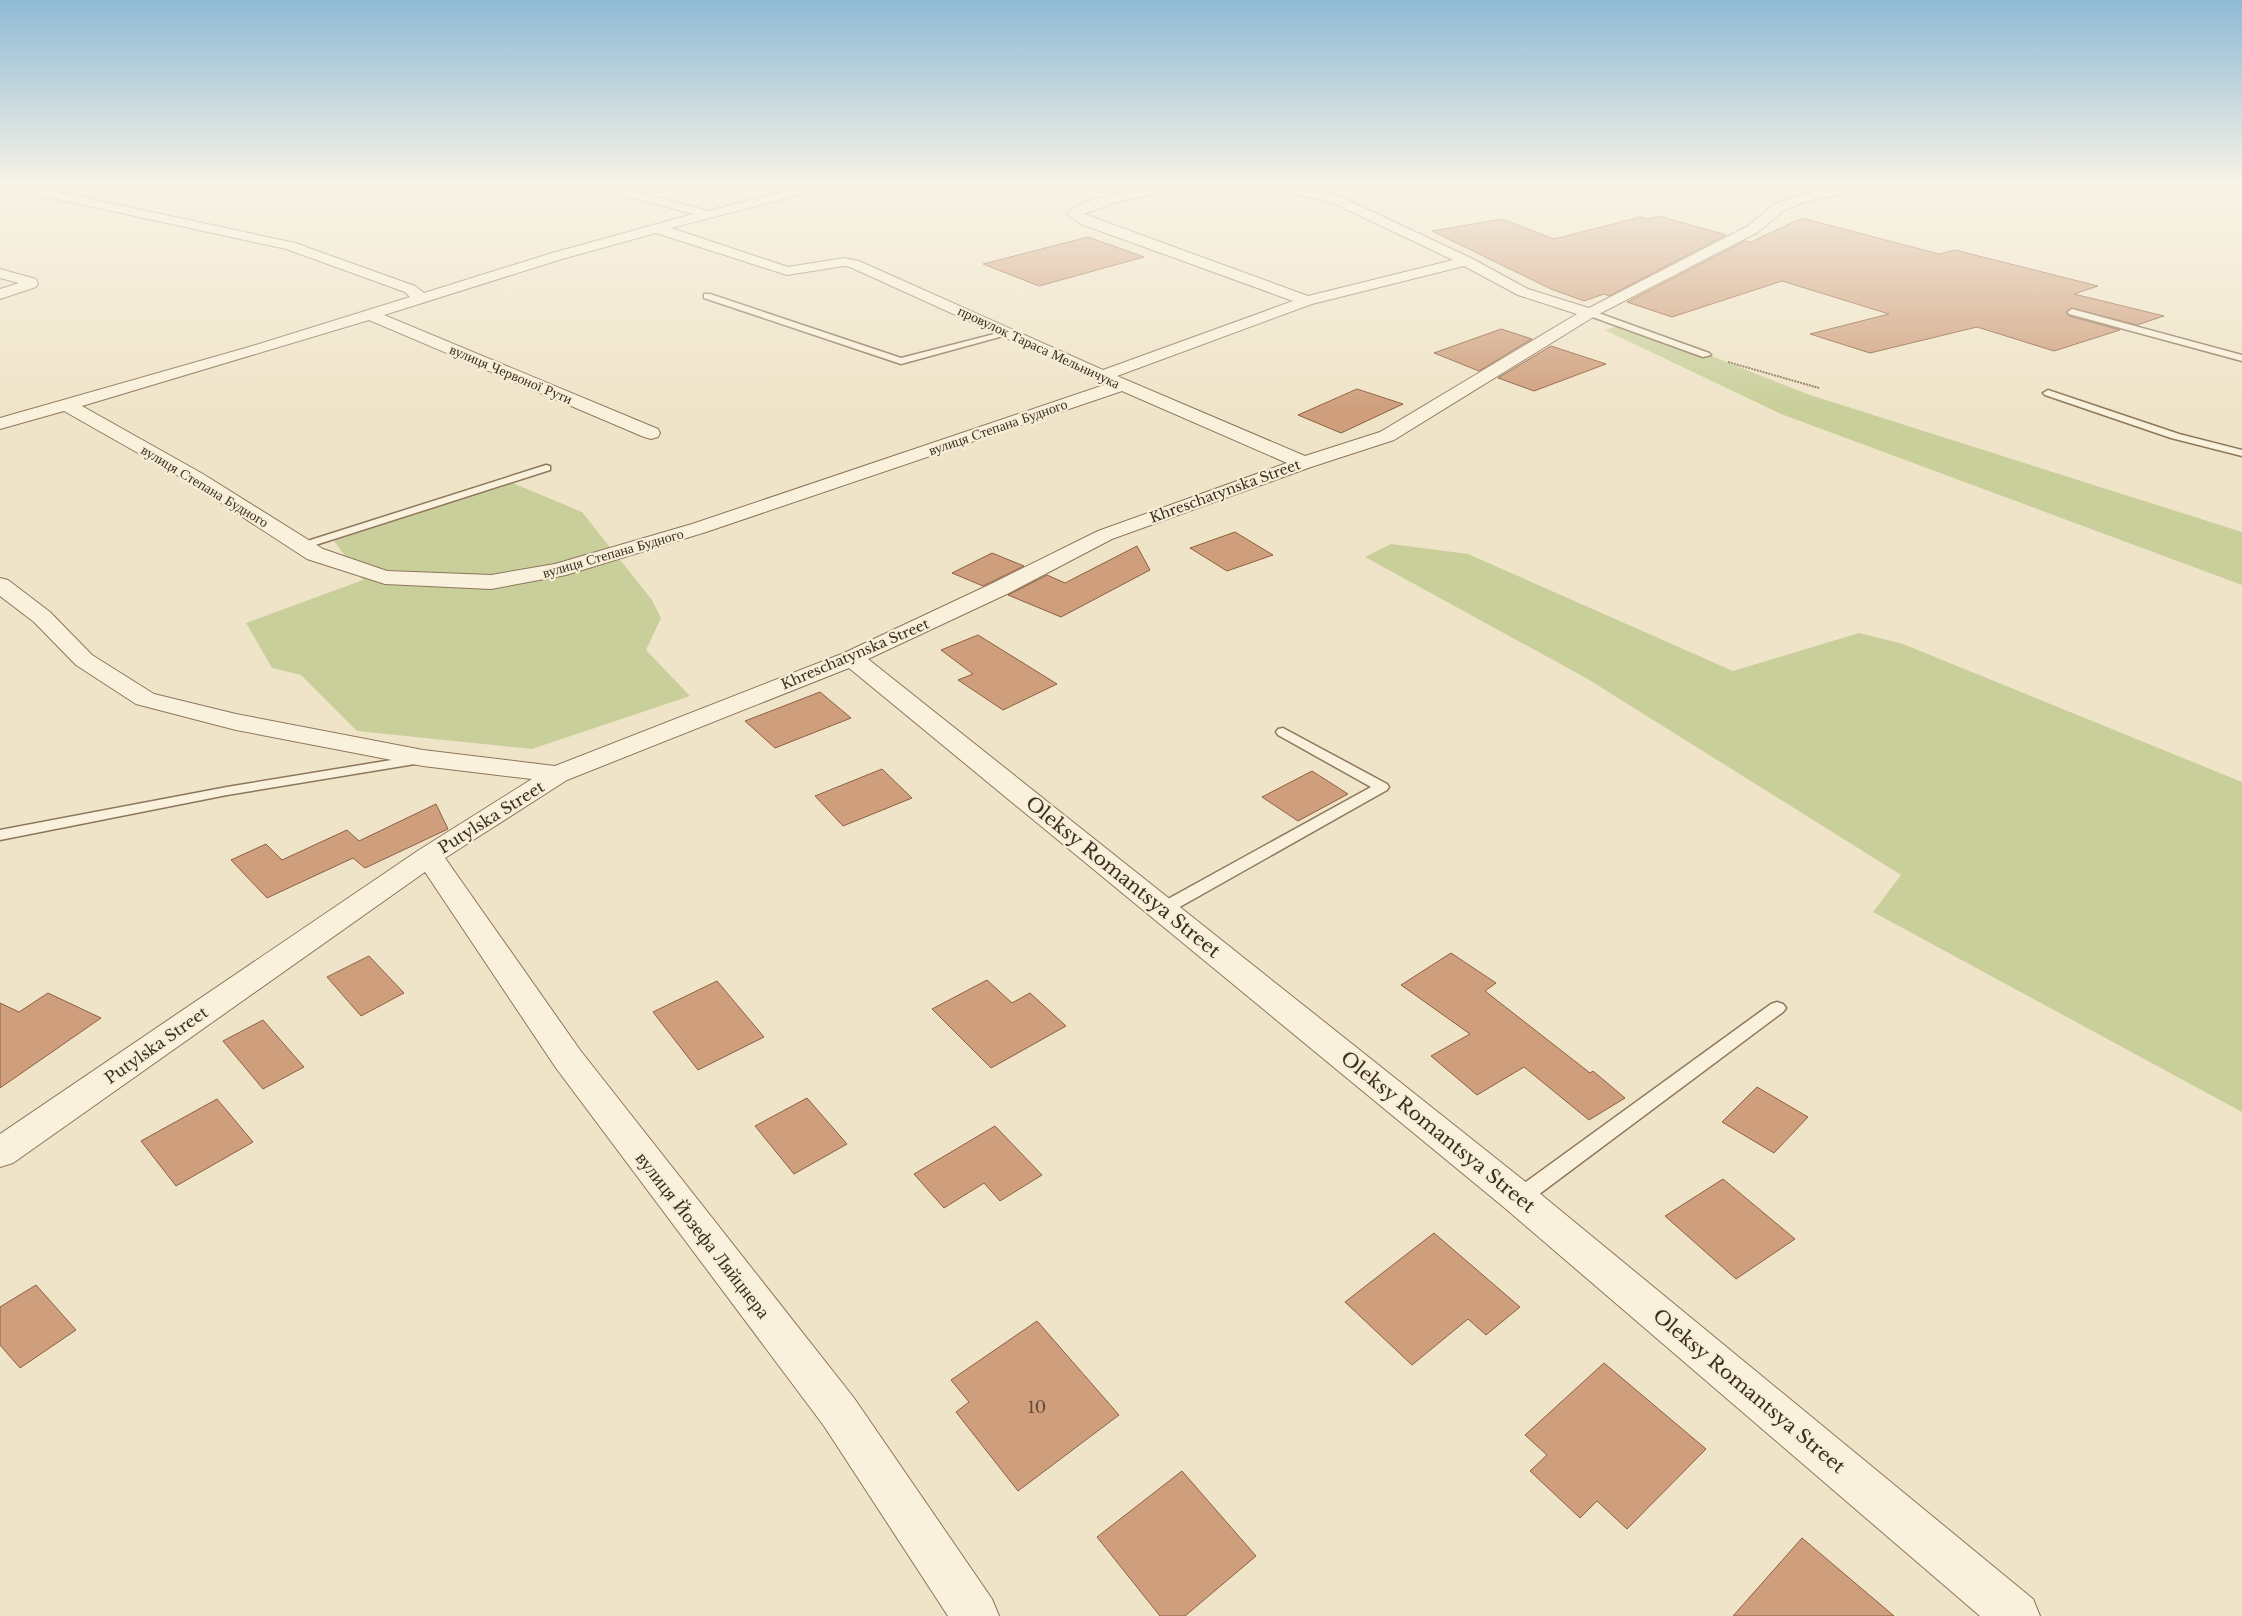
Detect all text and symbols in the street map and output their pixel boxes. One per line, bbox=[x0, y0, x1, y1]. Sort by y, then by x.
street label: провулок Тараса Мельничука bbox=[955, 301, 1124, 393]
street label: вулиця Червоної Рути bbox=[447, 340, 576, 408]
street label: вулиця Степана Будного bbox=[926, 395, 1070, 459]
street label: вулиця Степана Будного bbox=[138, 441, 272, 531]
street label: Khreschatynska Street bbox=[1147, 455, 1303, 527]
street label: вулиця Степана Будного bbox=[540, 524, 686, 582]
street label: Khreschatynska Street bbox=[778, 614, 932, 693]
street label: Putylska Street bbox=[434, 776, 548, 858]
street label: Oleksy Romantsya Street bbox=[1021, 791, 1226, 963]
street label: Putylska Street bbox=[100, 1002, 212, 1088]
street label: Oleksy Romantsya Street bbox=[1336, 1046, 1541, 1218]
street label: вулиця Йозефа Ляйцнера bbox=[631, 1147, 776, 1323]
street label: Oleksy Romantsya Street bbox=[1648, 1304, 1850, 1479]
house number: 10 bbox=[1028, 1397, 1046, 1417]

